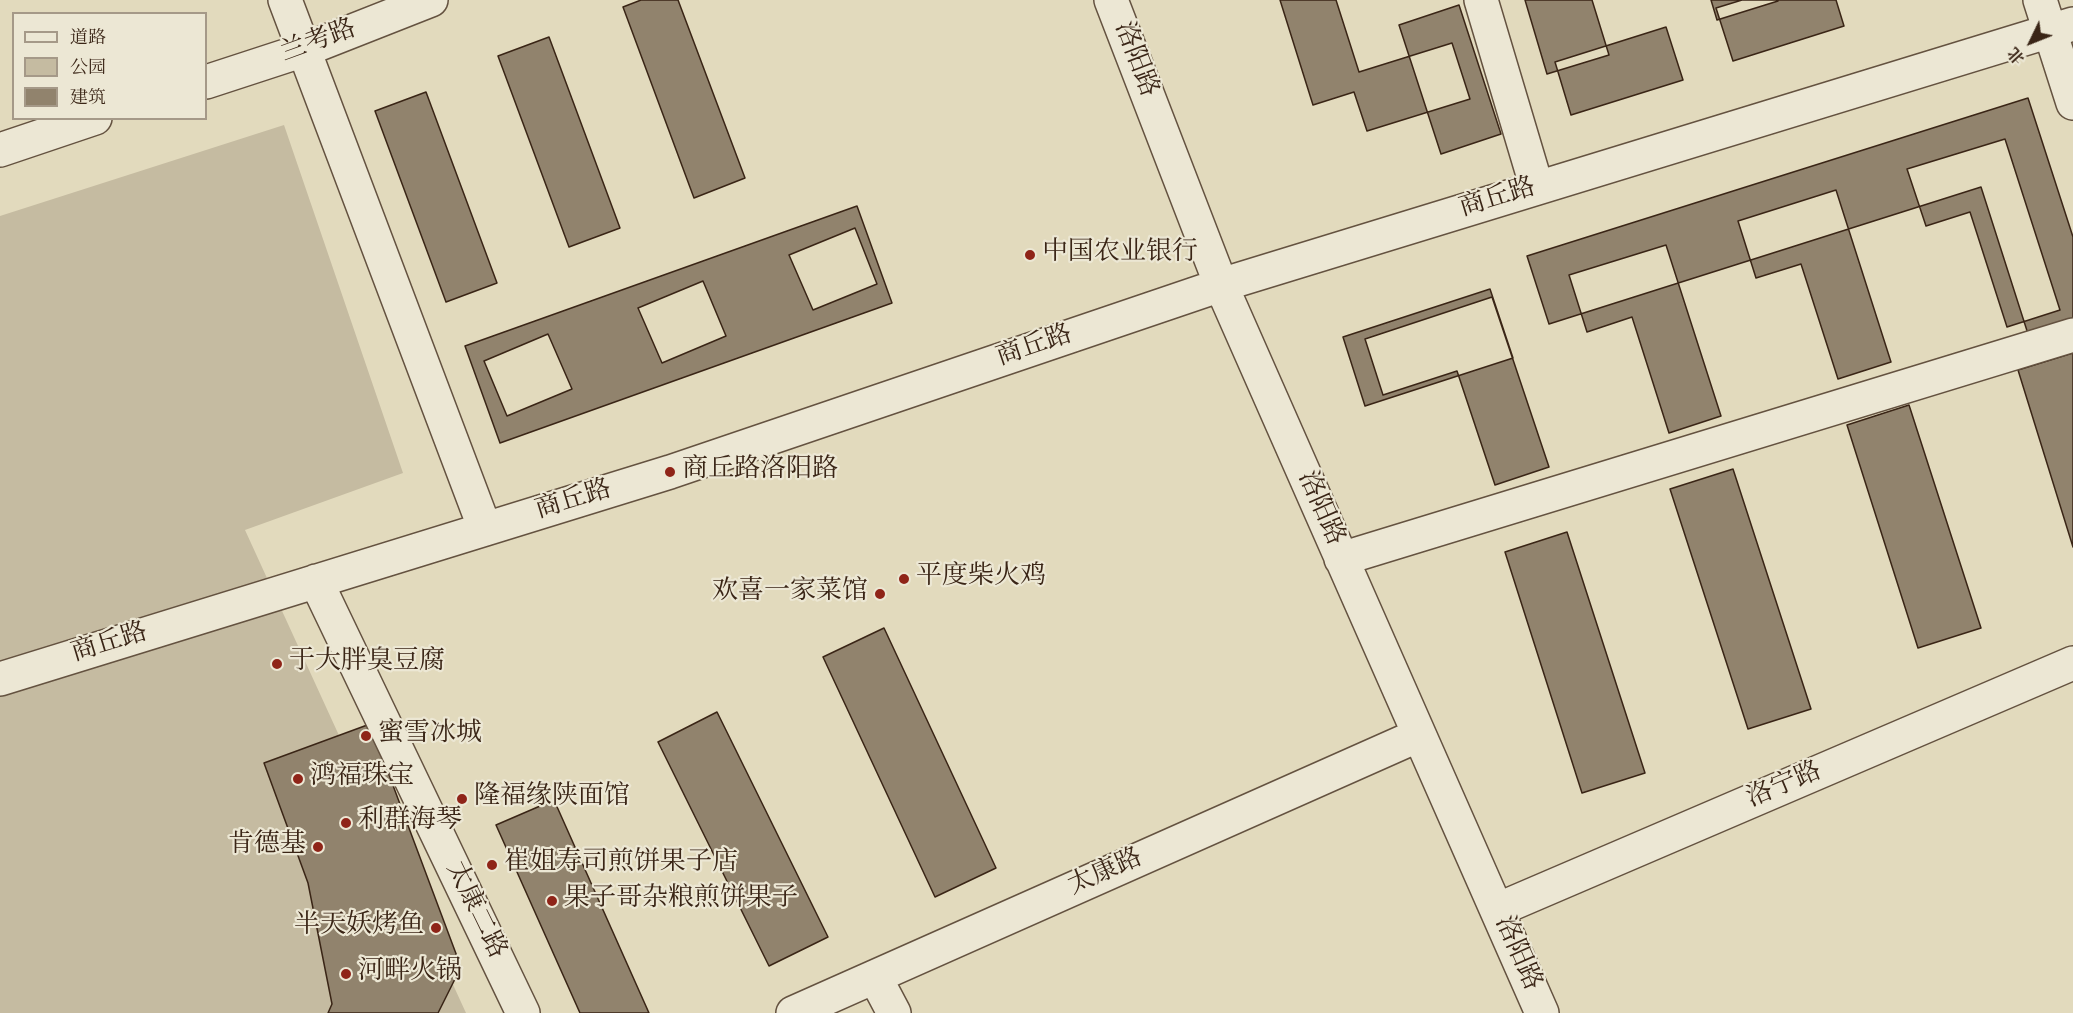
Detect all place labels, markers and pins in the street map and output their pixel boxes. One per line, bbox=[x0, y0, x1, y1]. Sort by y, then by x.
place label: 中国农业银行 bbox=[1042, 239, 1198, 271]
marker: 中国农业银行 bbox=[1023, 248, 1037, 262]
place label: 商丘路洛阳路 bbox=[682, 456, 838, 488]
marker: 商丘路洛阳路 bbox=[663, 465, 677, 479]
place label: 平度柴火鸡 bbox=[916, 563, 1046, 595]
marker: 平度柴火鸡 bbox=[897, 572, 911, 586]
place label: 欢喜一家菜馆 bbox=[712, 578, 868, 610]
marker: 欢喜一家菜馆 bbox=[873, 587, 887, 601]
place label: 于大胖臭豆腐 bbox=[289, 648, 445, 680]
marker: 于大胖臭豆腐 bbox=[270, 657, 284, 671]
place label: 蜜雪冰城 bbox=[378, 720, 482, 752]
marker: 蜜雪冰城 bbox=[359, 729, 373, 743]
place label: 鸿福珠宝 bbox=[310, 763, 414, 795]
marker: 鸿福珠宝 bbox=[291, 772, 305, 786]
place label: 隆福缘陕面馆 bbox=[474, 783, 630, 815]
marker: 隆福缘陕面馆 bbox=[455, 792, 469, 806]
place label: 利群海琴 bbox=[358, 807, 462, 839]
marker: 利群海琴 bbox=[339, 816, 353, 830]
place label: 肯德基 bbox=[228, 831, 306, 863]
marker: 肯德基 bbox=[311, 840, 325, 854]
place label: 崔姐寿司煎饼果子店 bbox=[504, 849, 738, 881]
marker: 崔姐寿司煎饼果子店 bbox=[485, 858, 499, 872]
place label: 果子哥杂粮煎饼果子 bbox=[564, 885, 798, 917]
marker: 果子哥杂粮煎饼果子 bbox=[545, 894, 559, 908]
place label: 半天妖烤鱼 bbox=[294, 912, 424, 944]
marker: 半天妖烤鱼 bbox=[429, 921, 443, 935]
place label: 河畔火锅 bbox=[358, 958, 462, 990]
marker: 河畔火锅 bbox=[339, 967, 353, 981]

